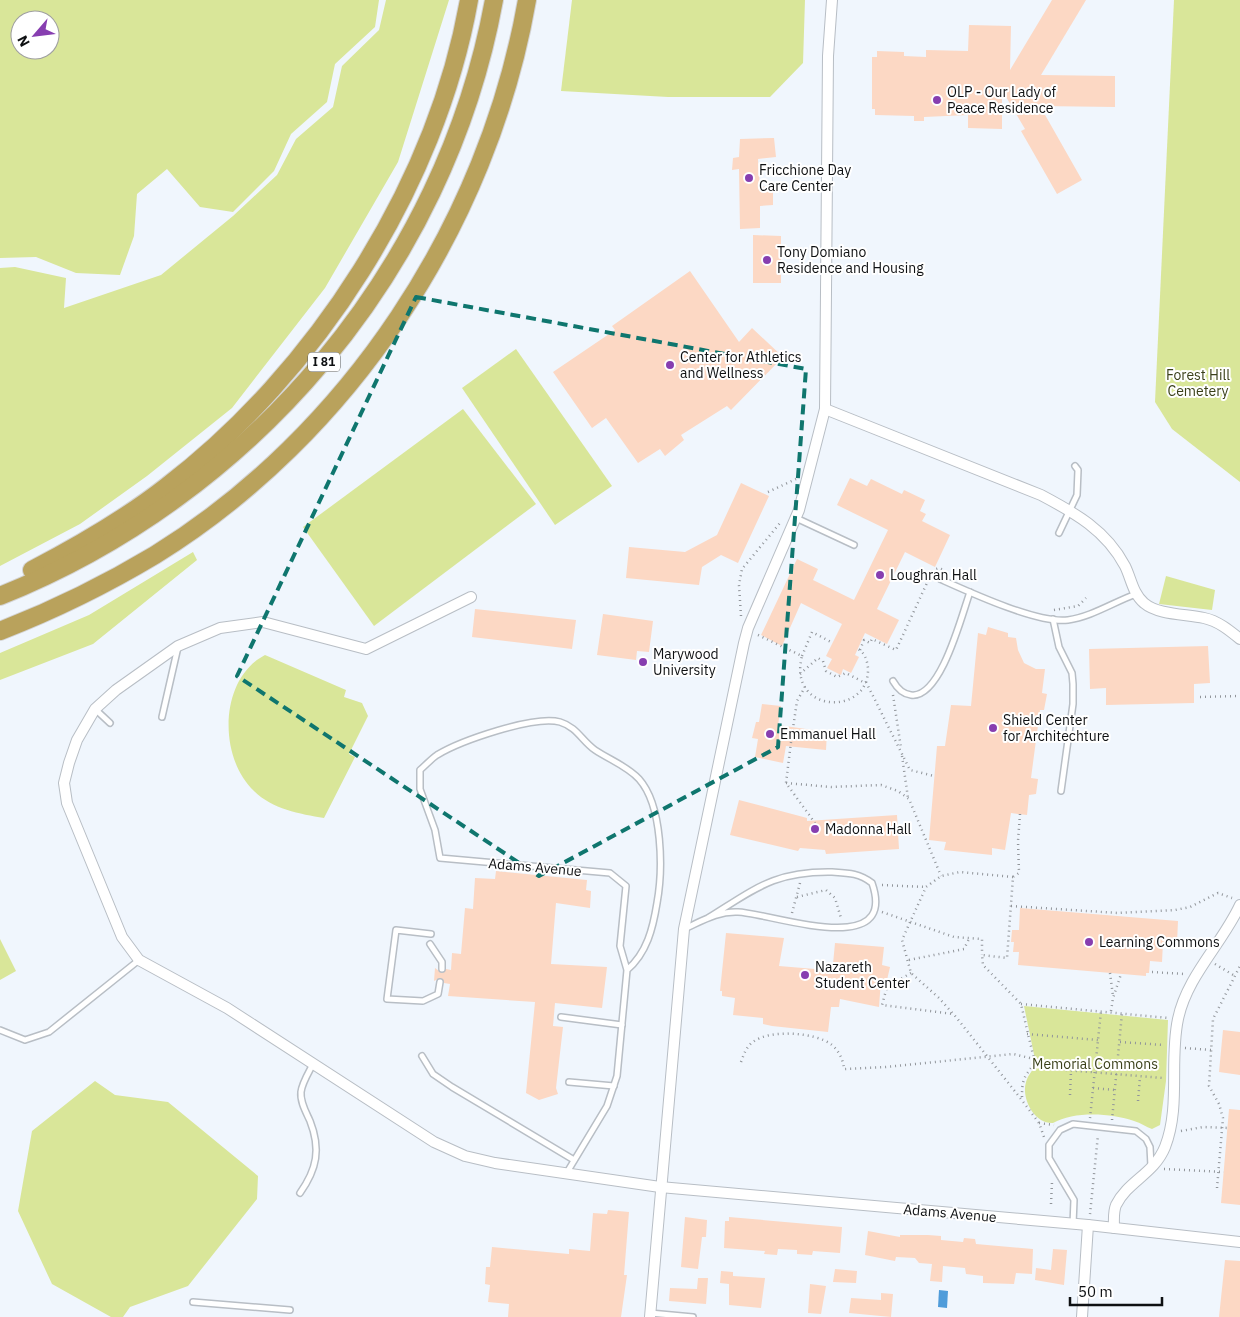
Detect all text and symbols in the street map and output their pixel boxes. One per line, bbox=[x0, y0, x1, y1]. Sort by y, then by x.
north arrow bbox=[10, 10, 60, 60]
text: N bbox=[13, 32, 34, 50]
place label: OLP - Our Lady of Peace Residence bbox=[947, 83, 1057, 117]
marker: OLP - Our Lady of Peace Residence bbox=[931, 94, 943, 106]
place label: Fricchione Day Care Center bbox=[759, 161, 851, 195]
marker: Fricchione Day Care Center bbox=[743, 172, 755, 184]
place label: Tony Domiano Residence and Housing bbox=[777, 243, 924, 277]
marker: Tony Domiano Residence and Housing bbox=[761, 254, 773, 266]
place label: Center for Athletics and Wellness bbox=[680, 348, 802, 382]
road number: I 81 bbox=[308, 352, 340, 372]
marker: Center for Athletics and Wellness bbox=[664, 359, 676, 371]
park label: Forest Hill Cemetery bbox=[1166, 366, 1230, 400]
place label: Loughran Hall bbox=[890, 566, 977, 584]
marker: Loughran Hall bbox=[874, 569, 886, 581]
place label: Marywood University bbox=[653, 645, 719, 679]
marker: Marywood University bbox=[637, 656, 649, 668]
place label: Shield Center for Architechture bbox=[1003, 711, 1110, 745]
marker: Shield Center for Architechture bbox=[987, 722, 999, 734]
place label: Emmanuel Hall bbox=[780, 725, 876, 743]
marker: Emmanuel Hall bbox=[764, 728, 776, 740]
place label: Madonna Hall bbox=[825, 820, 912, 838]
marker: Madonna Hall bbox=[809, 823, 821, 835]
street label: Adams Avenue bbox=[488, 854, 583, 880]
place label: Learning Commons bbox=[1099, 933, 1220, 951]
marker: Learning Commons bbox=[1083, 936, 1095, 948]
place label: Nazareth Student Center bbox=[815, 958, 910, 992]
marker: Nazareth Student Center bbox=[799, 969, 811, 981]
park label: Memorial Commons bbox=[1032, 1055, 1158, 1073]
street label: Adams Avenue bbox=[903, 1200, 998, 1226]
scale bar bbox=[1070, 1274, 1162, 1306]
text: 50 m bbox=[1078, 1282, 1113, 1301]

